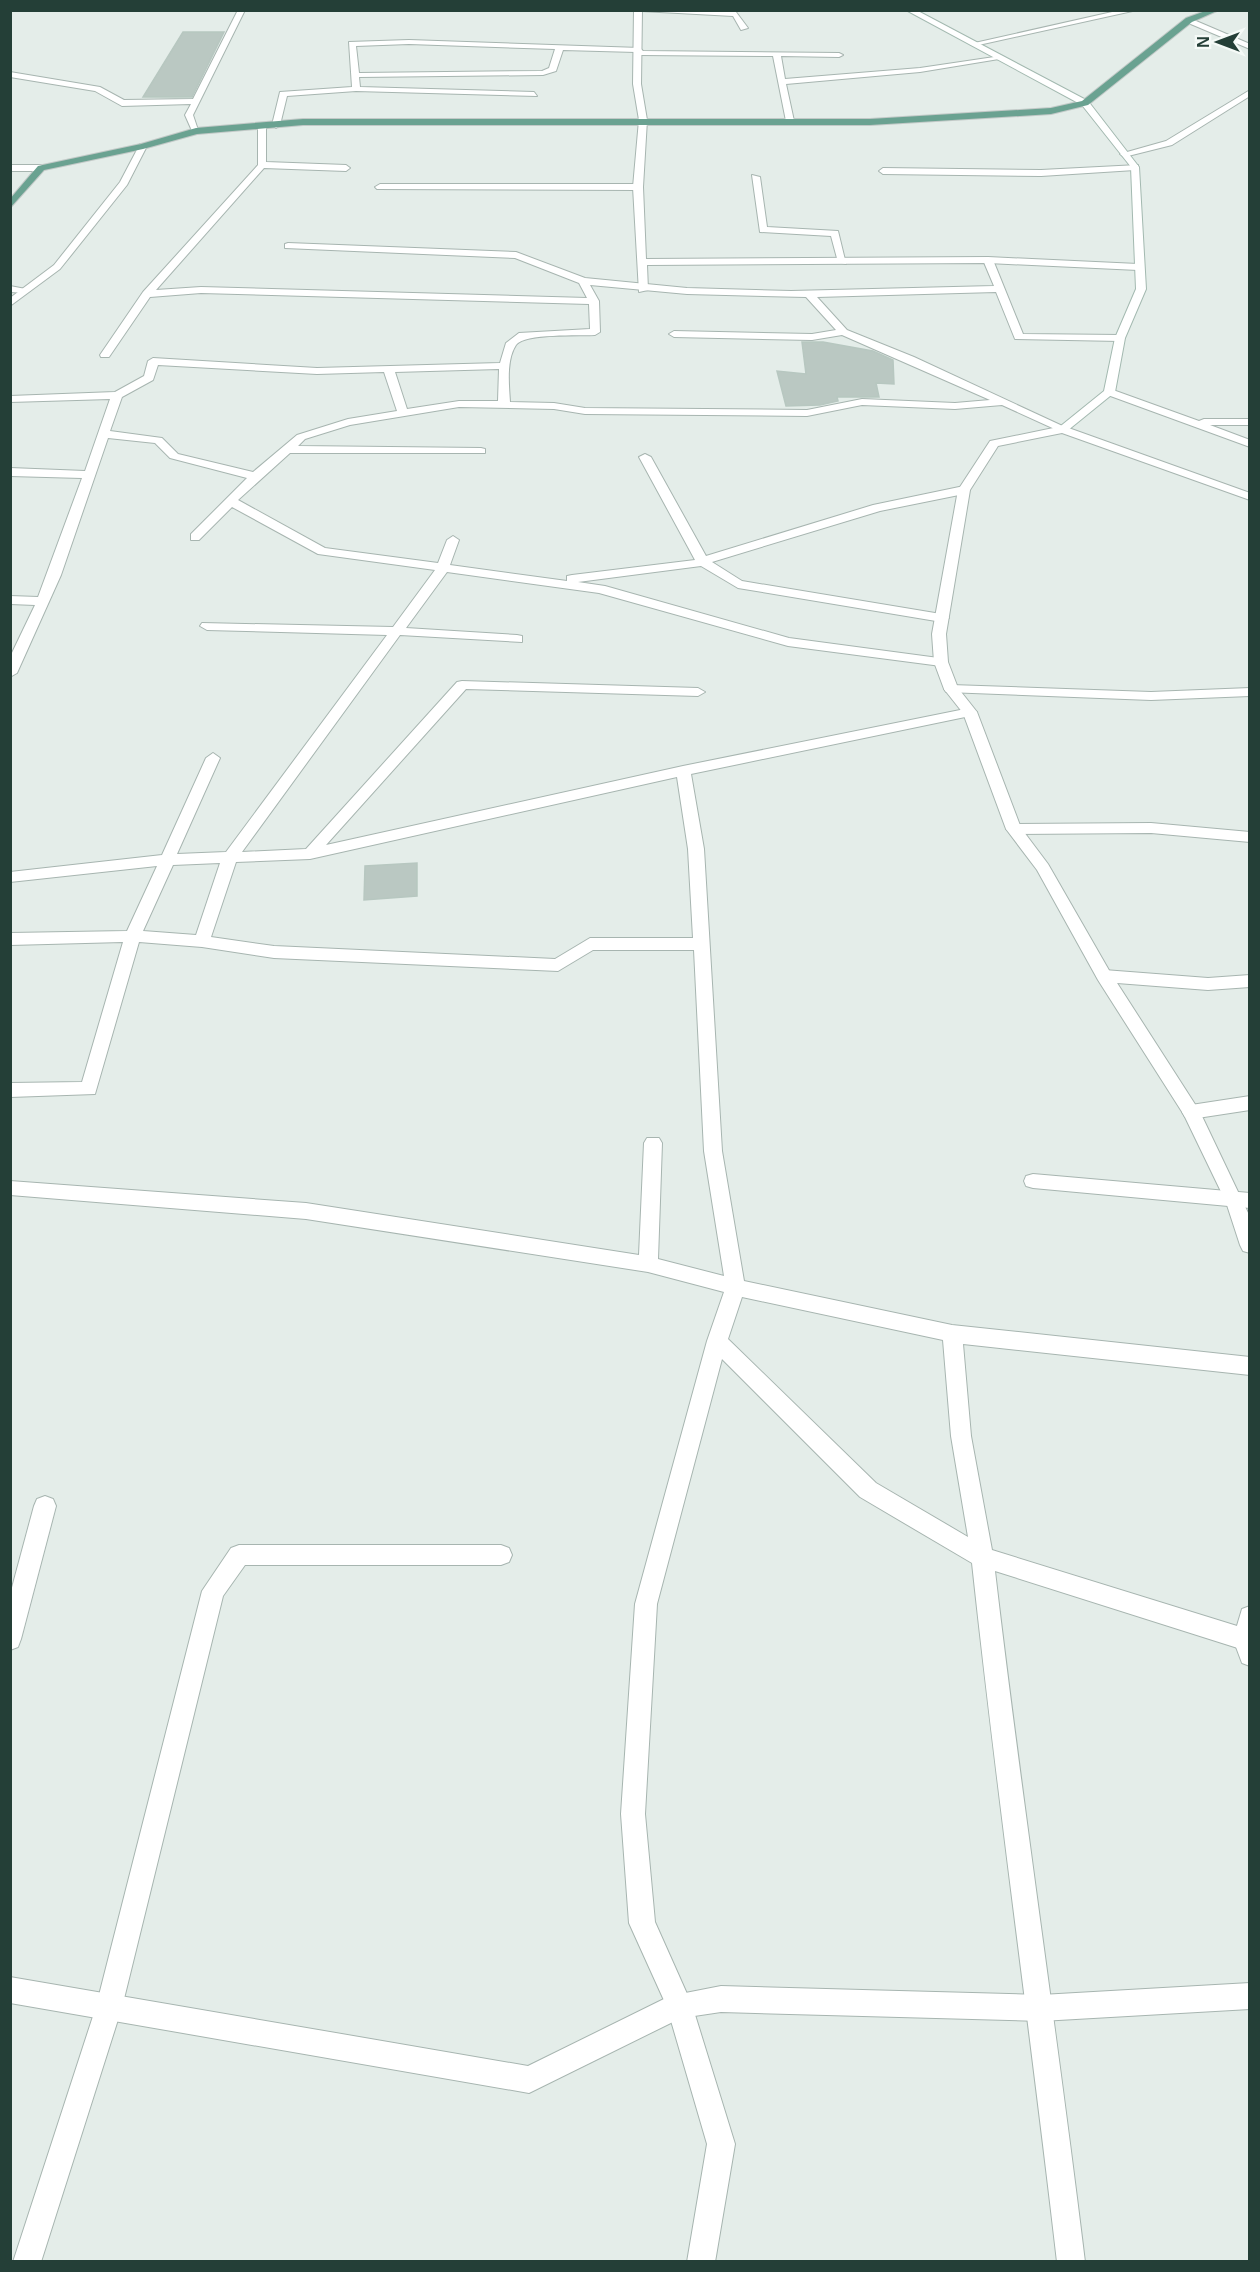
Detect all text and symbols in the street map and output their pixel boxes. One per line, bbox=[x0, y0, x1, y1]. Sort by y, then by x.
north arrow bbox=[1188, 12, 1248, 72]
text: N bbox=[1195, 36, 1212, 48]

